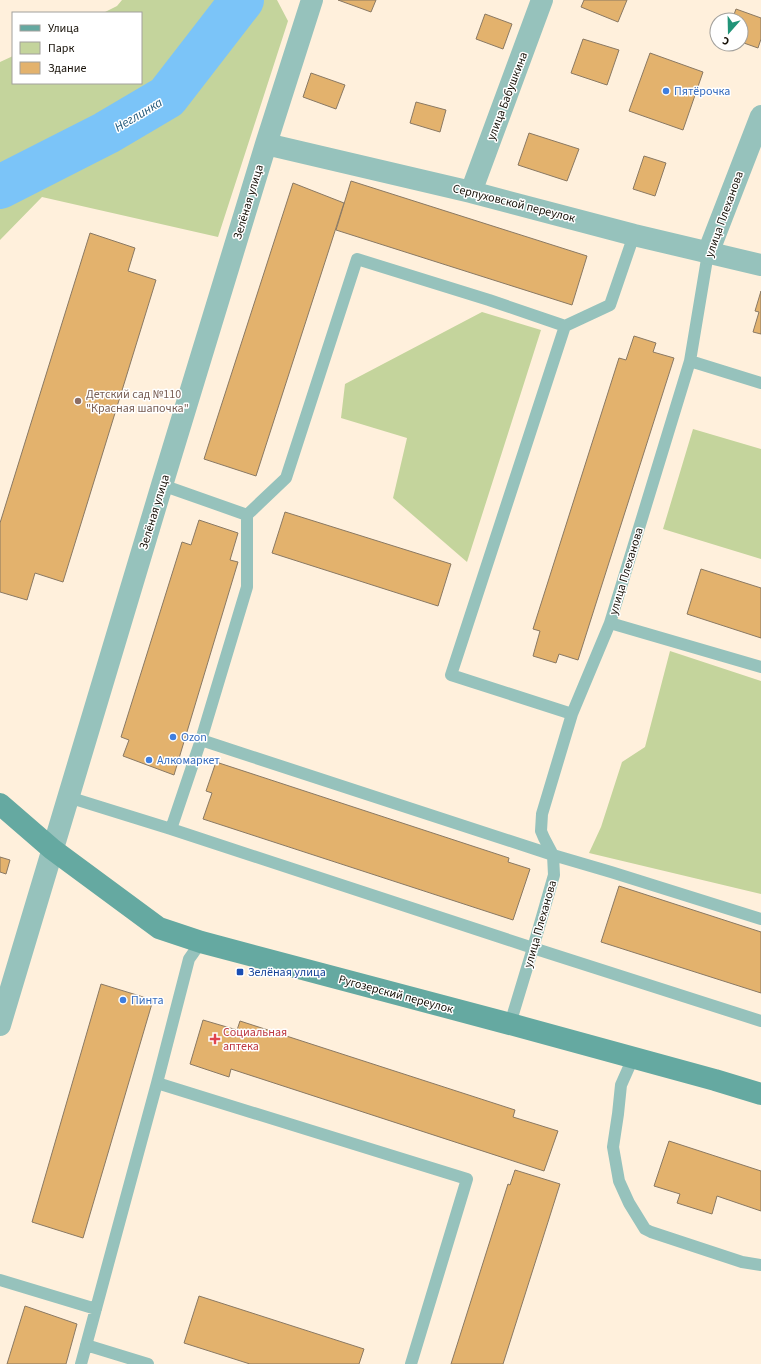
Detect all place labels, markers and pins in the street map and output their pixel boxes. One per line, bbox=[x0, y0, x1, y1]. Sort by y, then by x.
place label: Пятёрочка bbox=[674, 83, 730, 100]
marker: Пятёрочка bbox=[661, 86, 671, 96]
place label: Детский сад №110 "Красная шапочка" bbox=[86, 386, 189, 417]
marker: Детский сад №110 "Красная шапочка" bbox=[73, 396, 83, 406]
place label: Ozon bbox=[181, 729, 207, 746]
marker: Ozon bbox=[168, 732, 178, 742]
place label: Алкомаркет bbox=[157, 752, 220, 769]
marker: Алкомаркет bbox=[144, 755, 154, 765]
place label: Зелёная улица bbox=[248, 964, 326, 981]
marker: Зелёная улица bbox=[235, 967, 245, 977]
place label: Пинта bbox=[131, 992, 164, 1009]
marker: Пинта bbox=[118, 995, 128, 1005]
place label: Социальная аптека bbox=[223, 1024, 287, 1055]
marker: Социальная аптека bbox=[210, 1034, 220, 1044]

